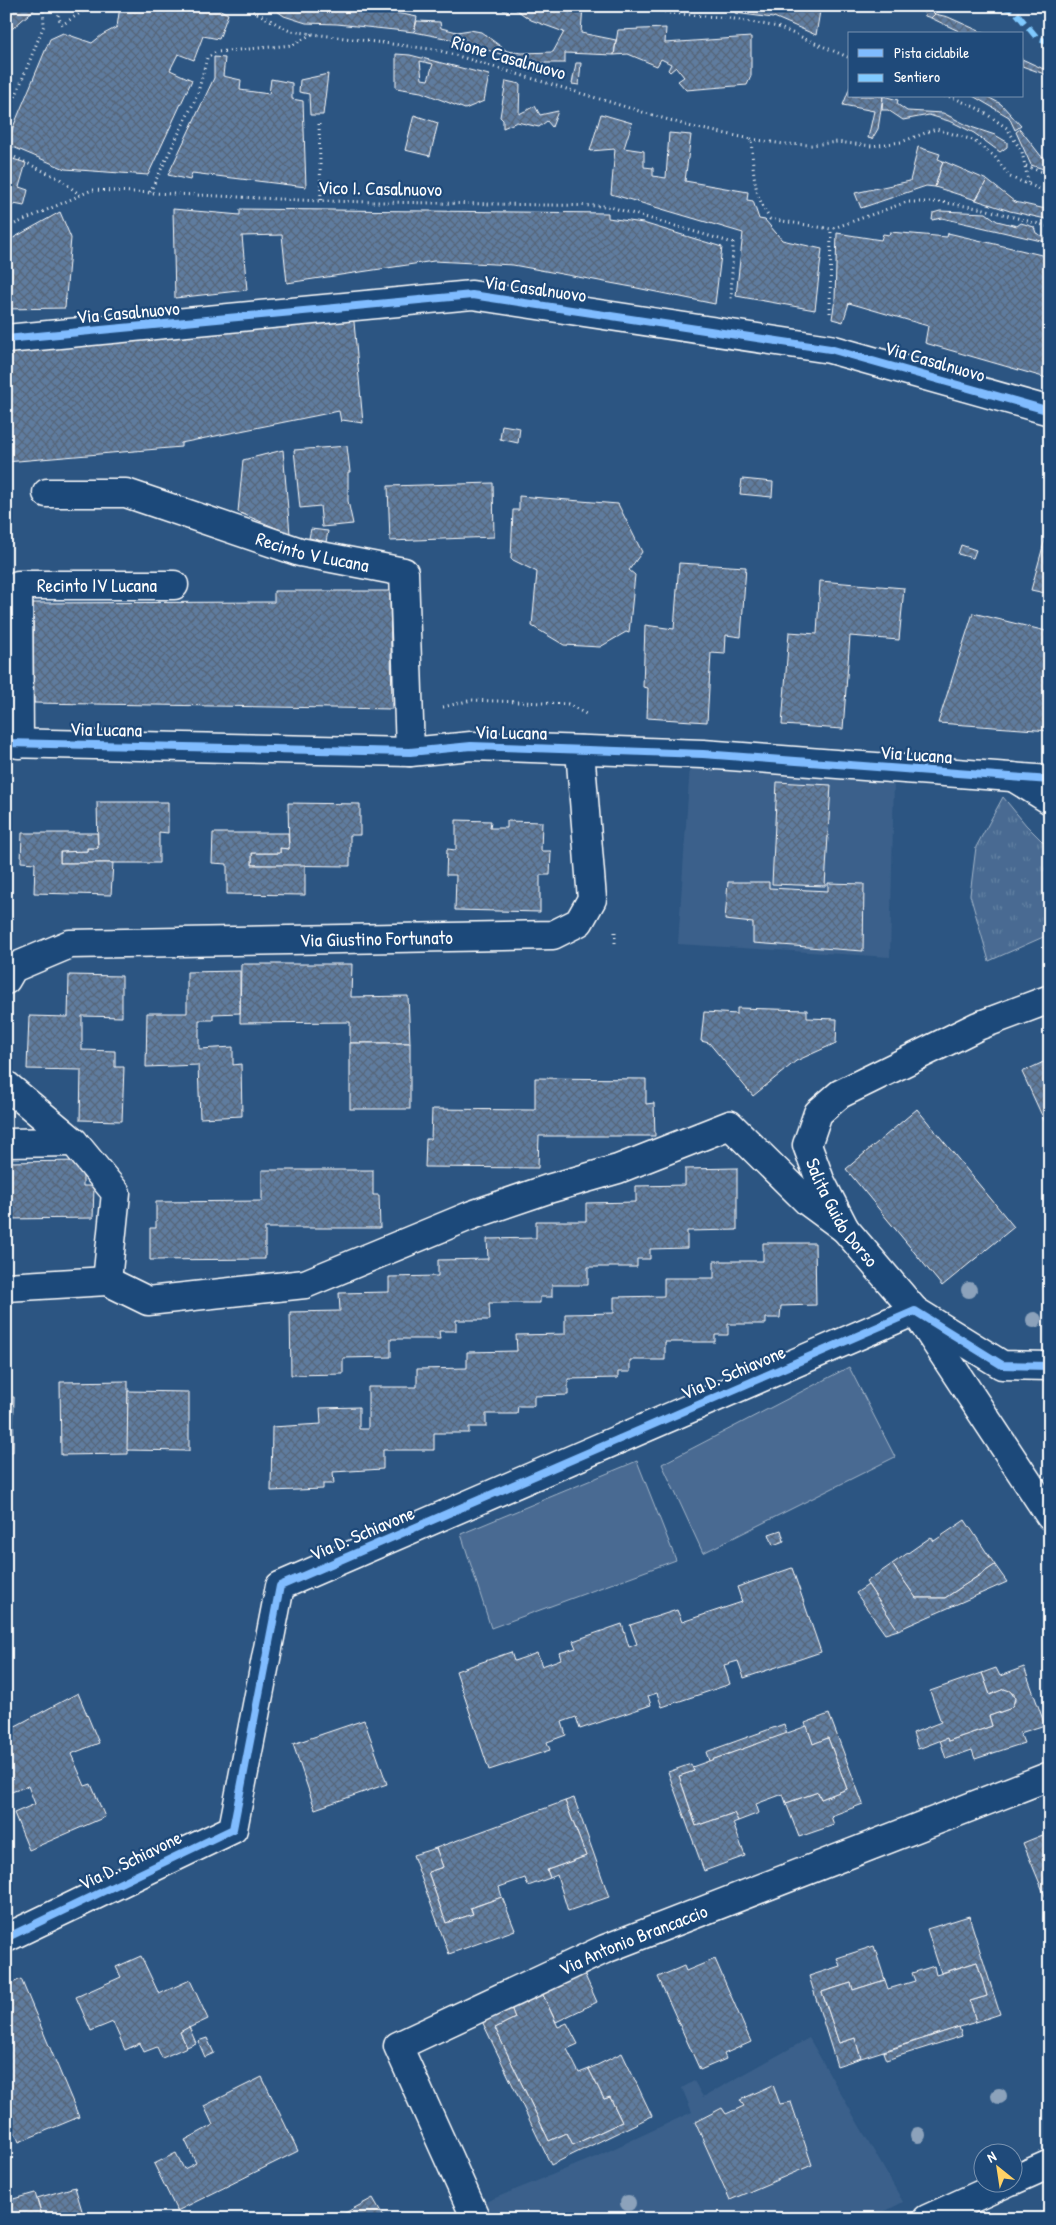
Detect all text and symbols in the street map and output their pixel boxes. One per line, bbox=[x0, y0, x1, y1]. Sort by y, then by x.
street label: Rione Casalnuovo bbox=[449, 28, 570, 86]
legend bbox=[848, 32, 1024, 98]
text: Pista ciclabile bbox=[894, 42, 969, 63]
text: Sentiero bbox=[894, 66, 940, 87]
street label: Vico I. Casalnuovo bbox=[318, 174, 443, 202]
street label: Via Casalnuovo bbox=[482, 268, 588, 308]
street label: Via Casalnuovo bbox=[75, 295, 181, 329]
street label: Via Casalnuovo bbox=[882, 334, 989, 388]
street label: Recinto V Lucana bbox=[253, 525, 372, 578]
street label: Recinto IV Lucana bbox=[37, 572, 158, 598]
street label: Via Lucana bbox=[70, 715, 143, 743]
street label: Via Lucana bbox=[475, 718, 548, 746]
street label: Via Lucana bbox=[879, 739, 954, 770]
street label: Via Giustino Fortunato bbox=[299, 924, 453, 953]
street label: Salita Guido Dorso bbox=[800, 1154, 885, 1272]
street label: Via D. Schiavone bbox=[677, 1338, 790, 1406]
street label: Via D. Schiavone bbox=[306, 1499, 419, 1567]
street label: Via D. Schiavone bbox=[74, 1824, 186, 1896]
street label: Via Antonio Brancaccio bbox=[555, 1897, 711, 1982]
north arrow bbox=[974, 2142, 1024, 2192]
text: N bbox=[983, 2146, 1000, 2166]

